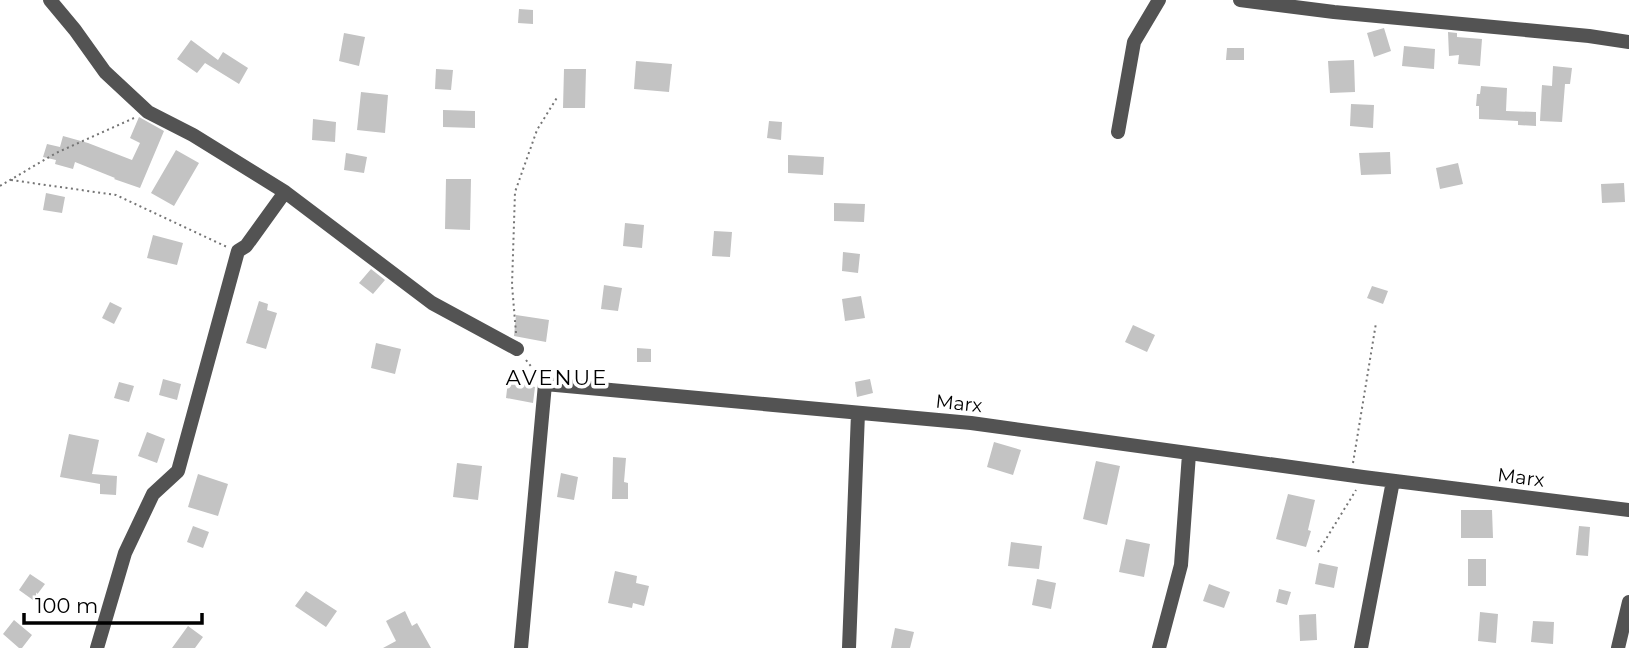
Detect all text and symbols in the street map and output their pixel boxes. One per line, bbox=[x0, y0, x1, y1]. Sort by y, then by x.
district label: AVENUE bbox=[506, 365, 608, 390]
street label: Marx bbox=[934, 390, 984, 417]
street label: Marx bbox=[1496, 463, 1546, 492]
scale bar bbox=[24, 582, 203, 626]
text: 100 m bbox=[35, 593, 98, 618]

